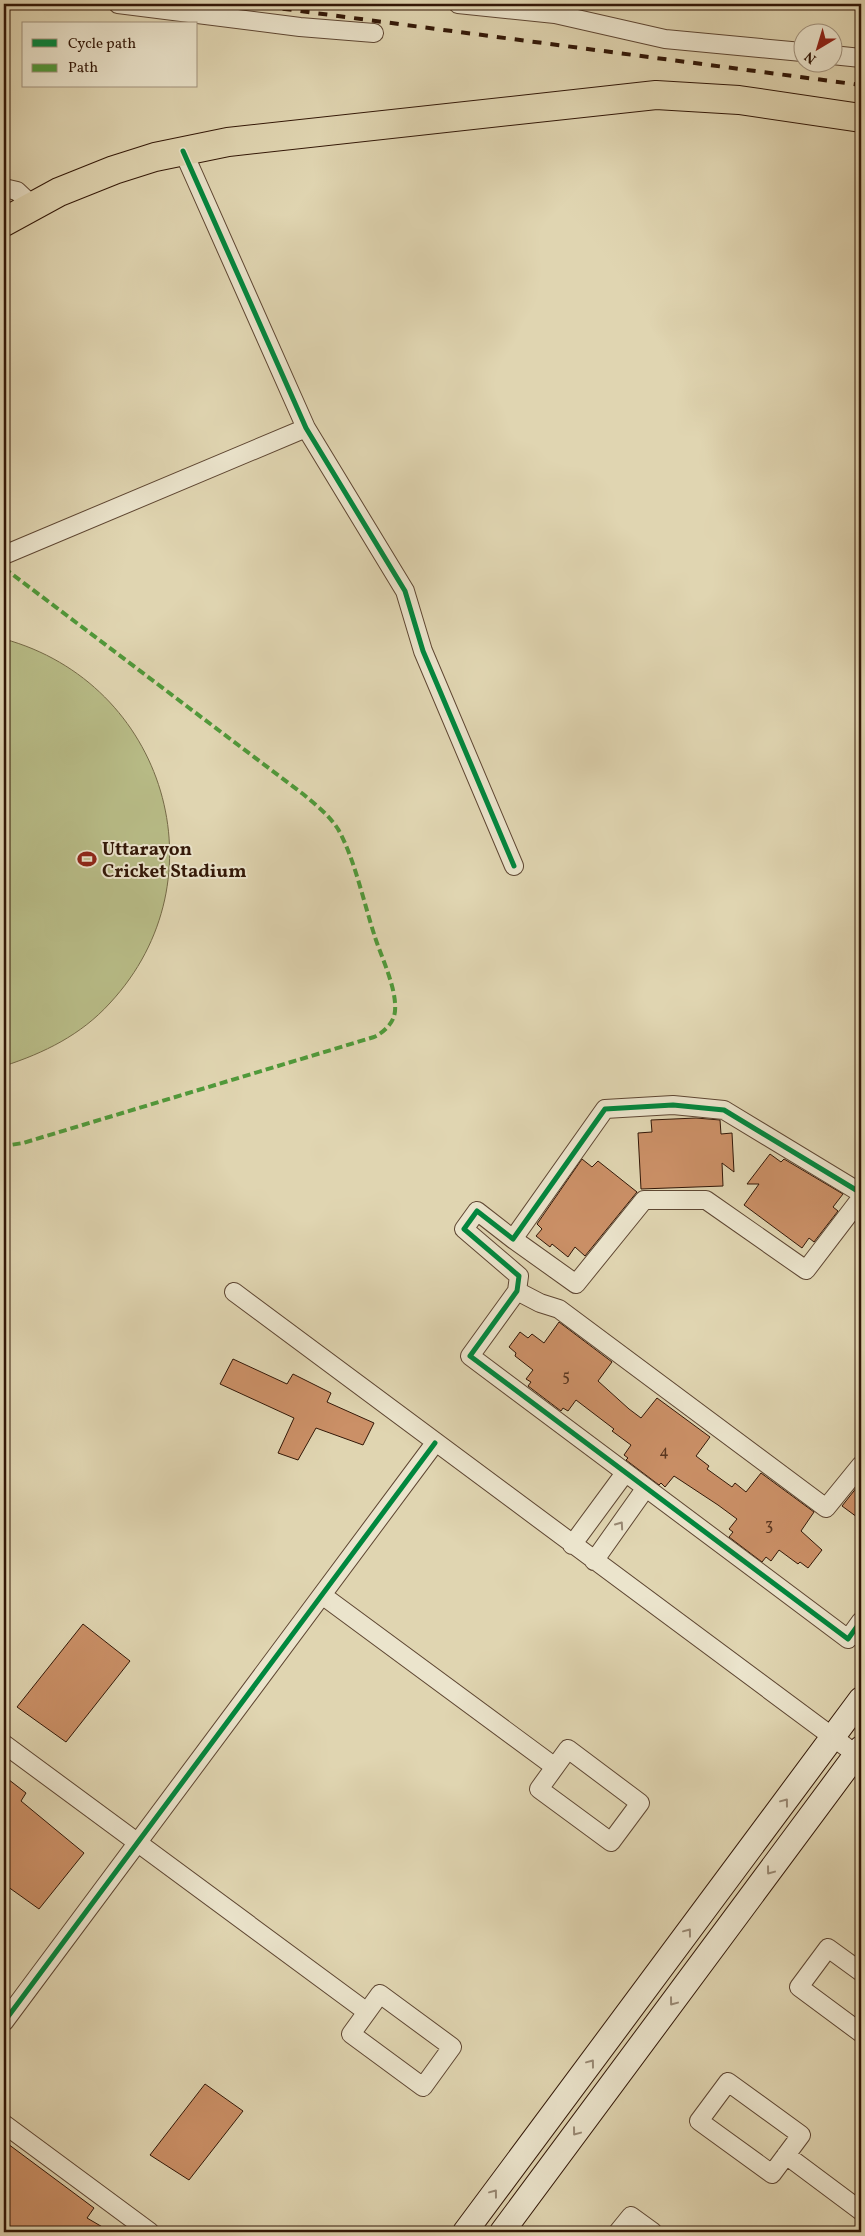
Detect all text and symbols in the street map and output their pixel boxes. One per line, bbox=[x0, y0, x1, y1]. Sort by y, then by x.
legend bbox=[22, 22, 198, 88]
north arrow bbox=[792, 22, 842, 72]
text: Cycle path bbox=[68, 34, 136, 55]
text: N bbox=[801, 46, 821, 68]
text: Path bbox=[68, 58, 98, 79]
place label: Uttarayon Cricket Stadium bbox=[102, 837, 247, 885]
sports icon: Uttarayon Cricket Stadium bbox=[76, 848, 98, 870]
house number: 5 bbox=[562, 1366, 570, 1388]
house number: 4 bbox=[659, 1441, 669, 1463]
house number: 3 bbox=[765, 1515, 773, 1537]
one-way arrow bbox=[614, 1521, 623, 1531]
one-way arrow bbox=[779, 1798, 788, 1808]
one-way arrow bbox=[766, 1866, 776, 1875]
one-way arrow bbox=[682, 1928, 691, 1938]
one-way arrow bbox=[670, 1996, 679, 2006]
one-way arrow bbox=[585, 2059, 594, 2069]
one-way arrow bbox=[573, 2126, 582, 2136]
one-way arrow bbox=[488, 2189, 497, 2199]

